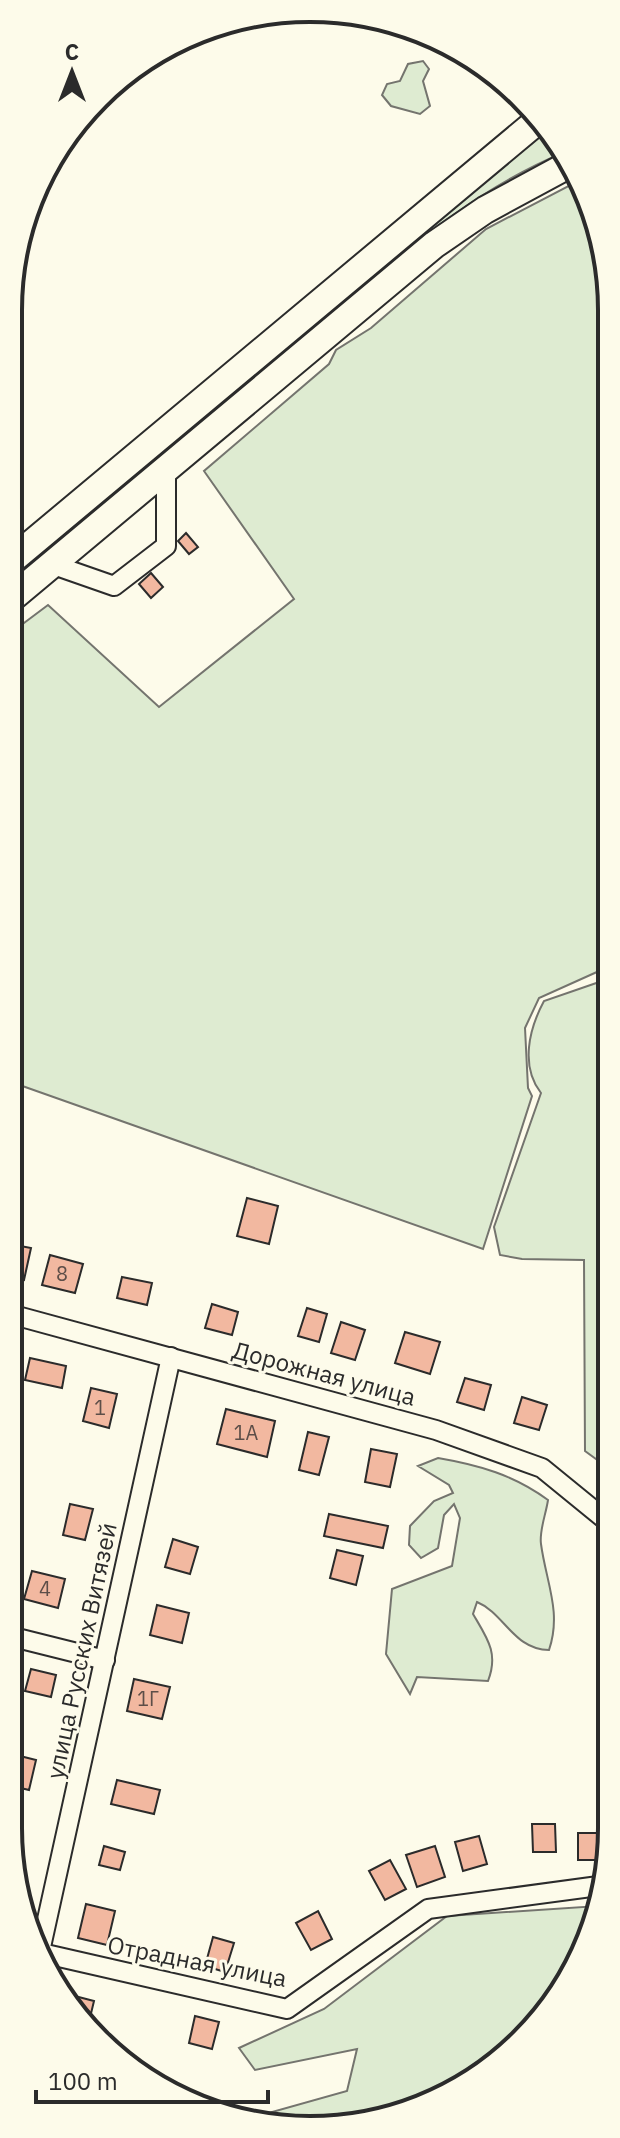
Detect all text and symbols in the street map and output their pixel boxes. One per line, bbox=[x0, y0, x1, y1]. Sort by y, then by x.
north arrow bbox=[32, 32, 112, 112]
text: С bbox=[65, 37, 79, 66]
house number: 8 bbox=[56, 1260, 68, 1287]
street label: Дорожная улица bbox=[229, 1333, 419, 1413]
house number: 1 bbox=[94, 1394, 106, 1421]
house number: 1А bbox=[234, 1419, 259, 1446]
street label: улица Русских Витязей bbox=[38, 1520, 124, 1782]
house number: 4 bbox=[39, 1575, 51, 1602]
house number: 1Г bbox=[137, 1685, 159, 1712]
street label: Отрадная улица bbox=[105, 1928, 290, 1994]
scale bar bbox=[36, 2054, 268, 2104]
text: 100 m bbox=[48, 2065, 118, 2097]

